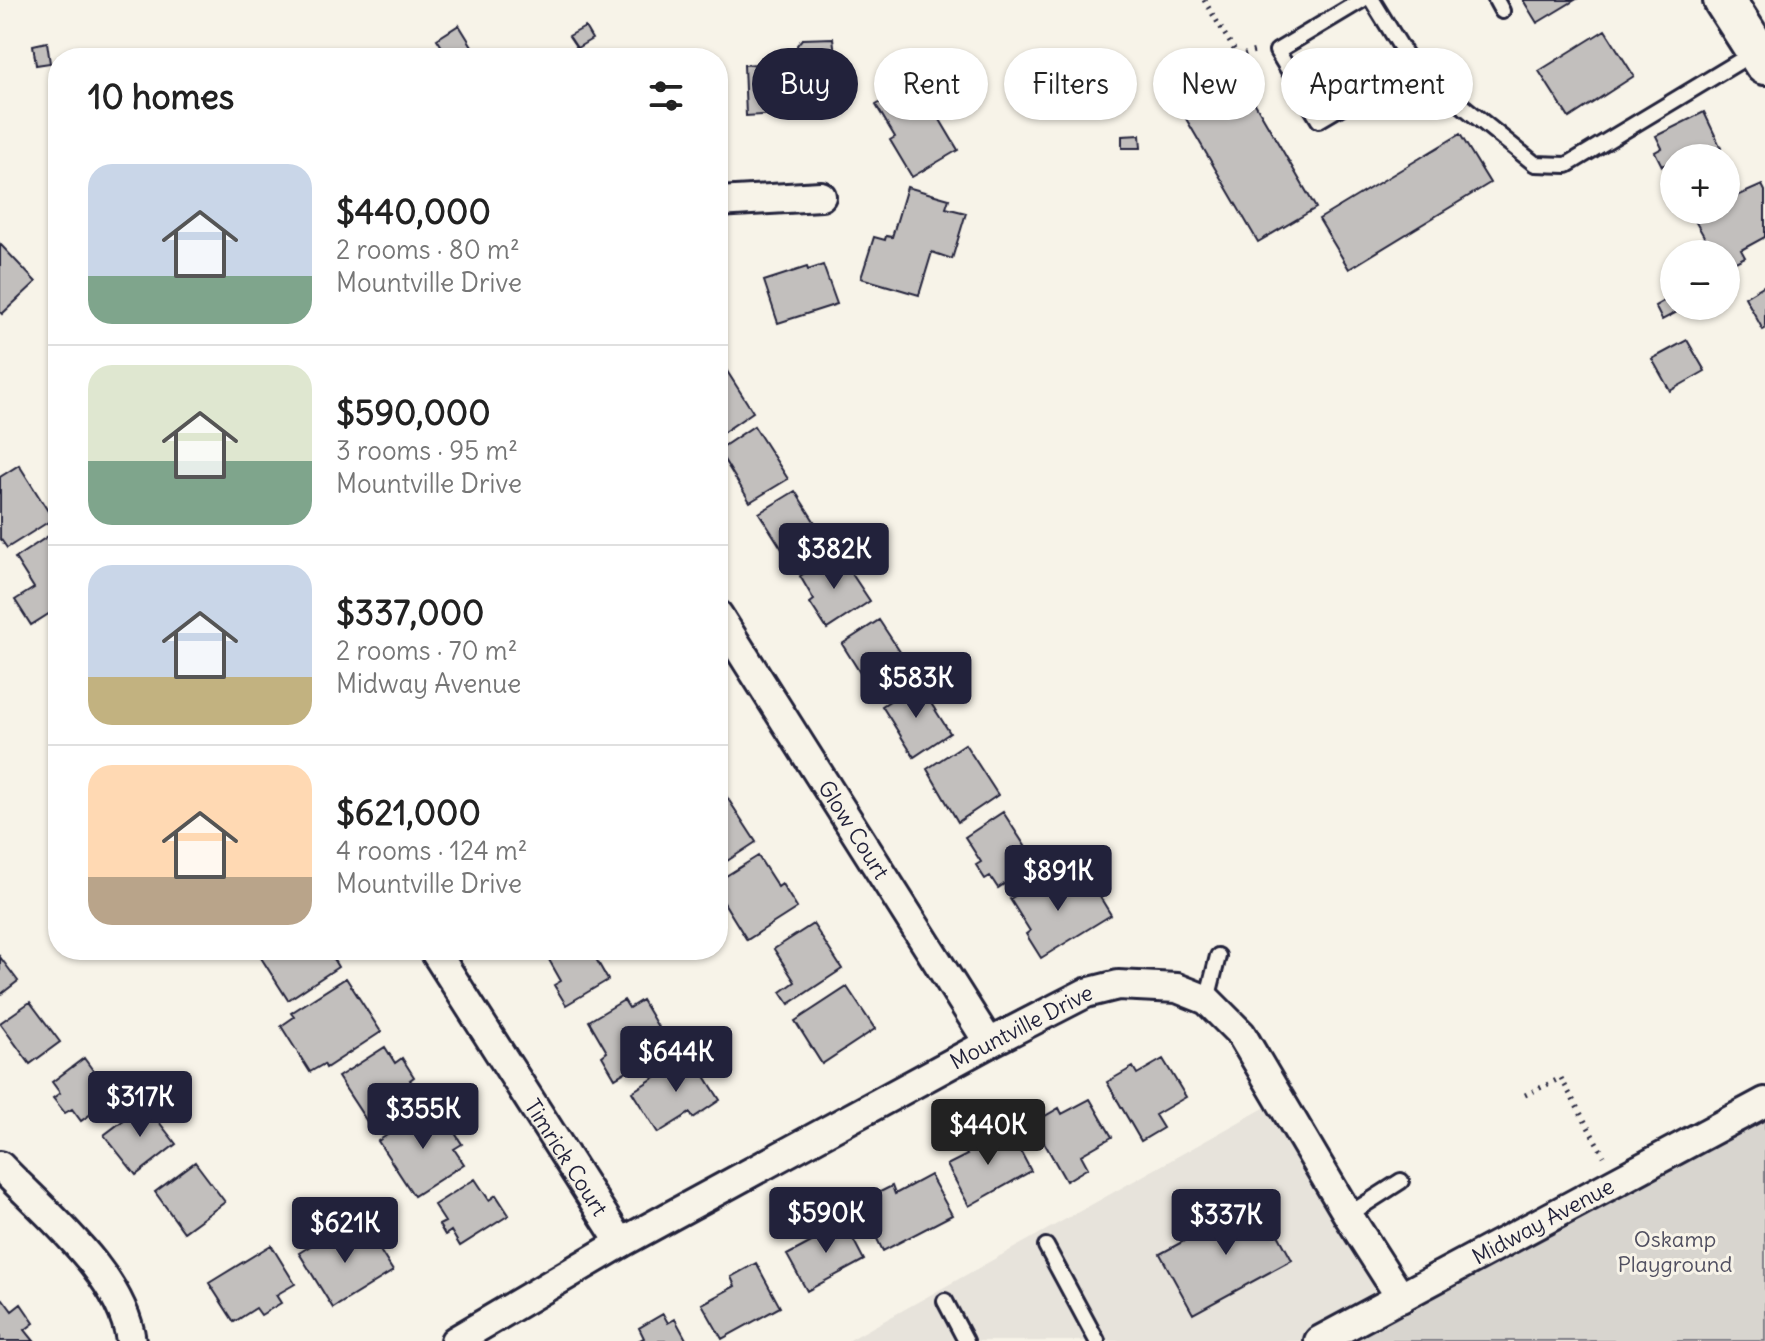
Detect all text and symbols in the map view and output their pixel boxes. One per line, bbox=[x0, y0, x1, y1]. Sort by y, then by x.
chip: Buy bbox=[752, 48, 858, 120]
chip: Rent bbox=[874, 48, 988, 120]
chip: Filters bbox=[1004, 48, 1137, 120]
chip: New bbox=[1153, 48, 1265, 120]
chip: Apartment bbox=[1281, 48, 1473, 120]
icon: filters bbox=[644, 74, 688, 118]
text: 10 homes bbox=[88, 75, 234, 118]
map controls bbox=[1660, 144, 1740, 320]
button: + bbox=[1660, 144, 1740, 224]
text: $440,000 bbox=[336, 190, 491, 233]
icon: home bbox=[152, 196, 248, 292]
text: 2 rooms · 80 m² bbox=[336, 233, 520, 266]
button: − bbox=[1660, 240, 1740, 320]
text: Mountville Drive bbox=[336, 266, 522, 299]
text: $590,000 bbox=[336, 391, 491, 434]
icon: home bbox=[152, 397, 248, 493]
text: 3 rooms · 95 m² bbox=[336, 434, 518, 467]
text: Mountville Drive bbox=[336, 467, 522, 500]
pin: $382K bbox=[778, 523, 890, 591]
text: $382K bbox=[797, 532, 871, 565]
text: $337,000 bbox=[336, 591, 484, 634]
icon: home bbox=[152, 597, 248, 693]
text: 2 rooms · 70 m² bbox=[336, 634, 517, 667]
pin: $583K bbox=[860, 652, 972, 720]
text: $583K bbox=[878, 661, 954, 694]
text: Midway Avenue bbox=[336, 667, 521, 700]
street label: Glow Court bbox=[812, 775, 896, 884]
text: $621,000 bbox=[336, 791, 481, 834]
icon: home bbox=[152, 797, 248, 893]
text: 4 rooms · 124 m² bbox=[336, 834, 528, 867]
pin: $891K bbox=[1002, 845, 1114, 913]
text: $891K bbox=[1023, 854, 1093, 887]
text: Mountville Drive bbox=[336, 867, 522, 900]
street label: Mountville Drive bbox=[945, 978, 1095, 1076]
pin: $644K bbox=[620, 1026, 732, 1094]
text: $644K bbox=[638, 1035, 714, 1068]
pin: $317K bbox=[84, 1071, 196, 1139]
text: $317K bbox=[106, 1080, 174, 1113]
pin: $355K bbox=[367, 1083, 479, 1151]
text: $355K bbox=[385, 1092, 461, 1125]
street label: Timrick Court bbox=[519, 1094, 614, 1221]
pin: $440K bbox=[932, 1099, 1044, 1167]
text: $440K bbox=[949, 1108, 1027, 1141]
street label: Midway Avenue bbox=[1467, 1172, 1619, 1270]
pin: $590K bbox=[770, 1187, 882, 1255]
pin: $337K bbox=[1170, 1189, 1282, 1257]
text: $590K bbox=[787, 1196, 865, 1229]
pin: $621K bbox=[289, 1197, 401, 1265]
text: $337K bbox=[1190, 1198, 1262, 1231]
text: $621K bbox=[310, 1206, 380, 1239]
park label: Oskamp Playground bbox=[1617, 1225, 1733, 1278]

